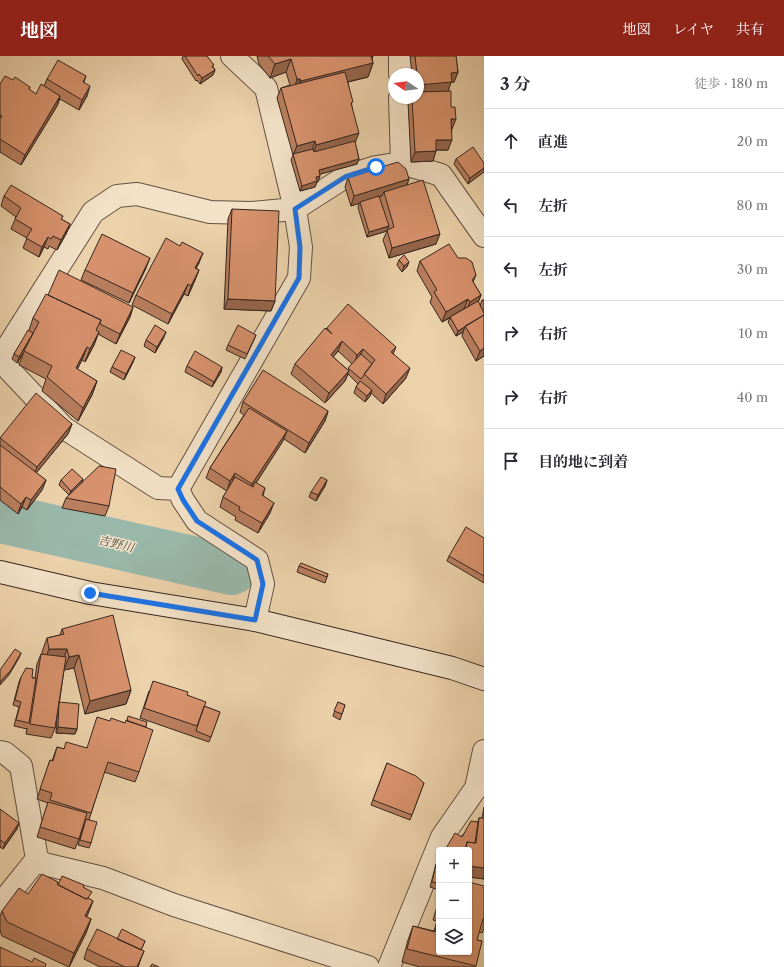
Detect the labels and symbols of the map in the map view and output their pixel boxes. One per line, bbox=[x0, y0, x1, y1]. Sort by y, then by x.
north arrow bbox=[388, 68, 424, 104]
route start bbox=[367, 158, 385, 176]
water label: 吉野川 bbox=[97, 532, 137, 555]
route end bbox=[81, 584, 99, 602]

